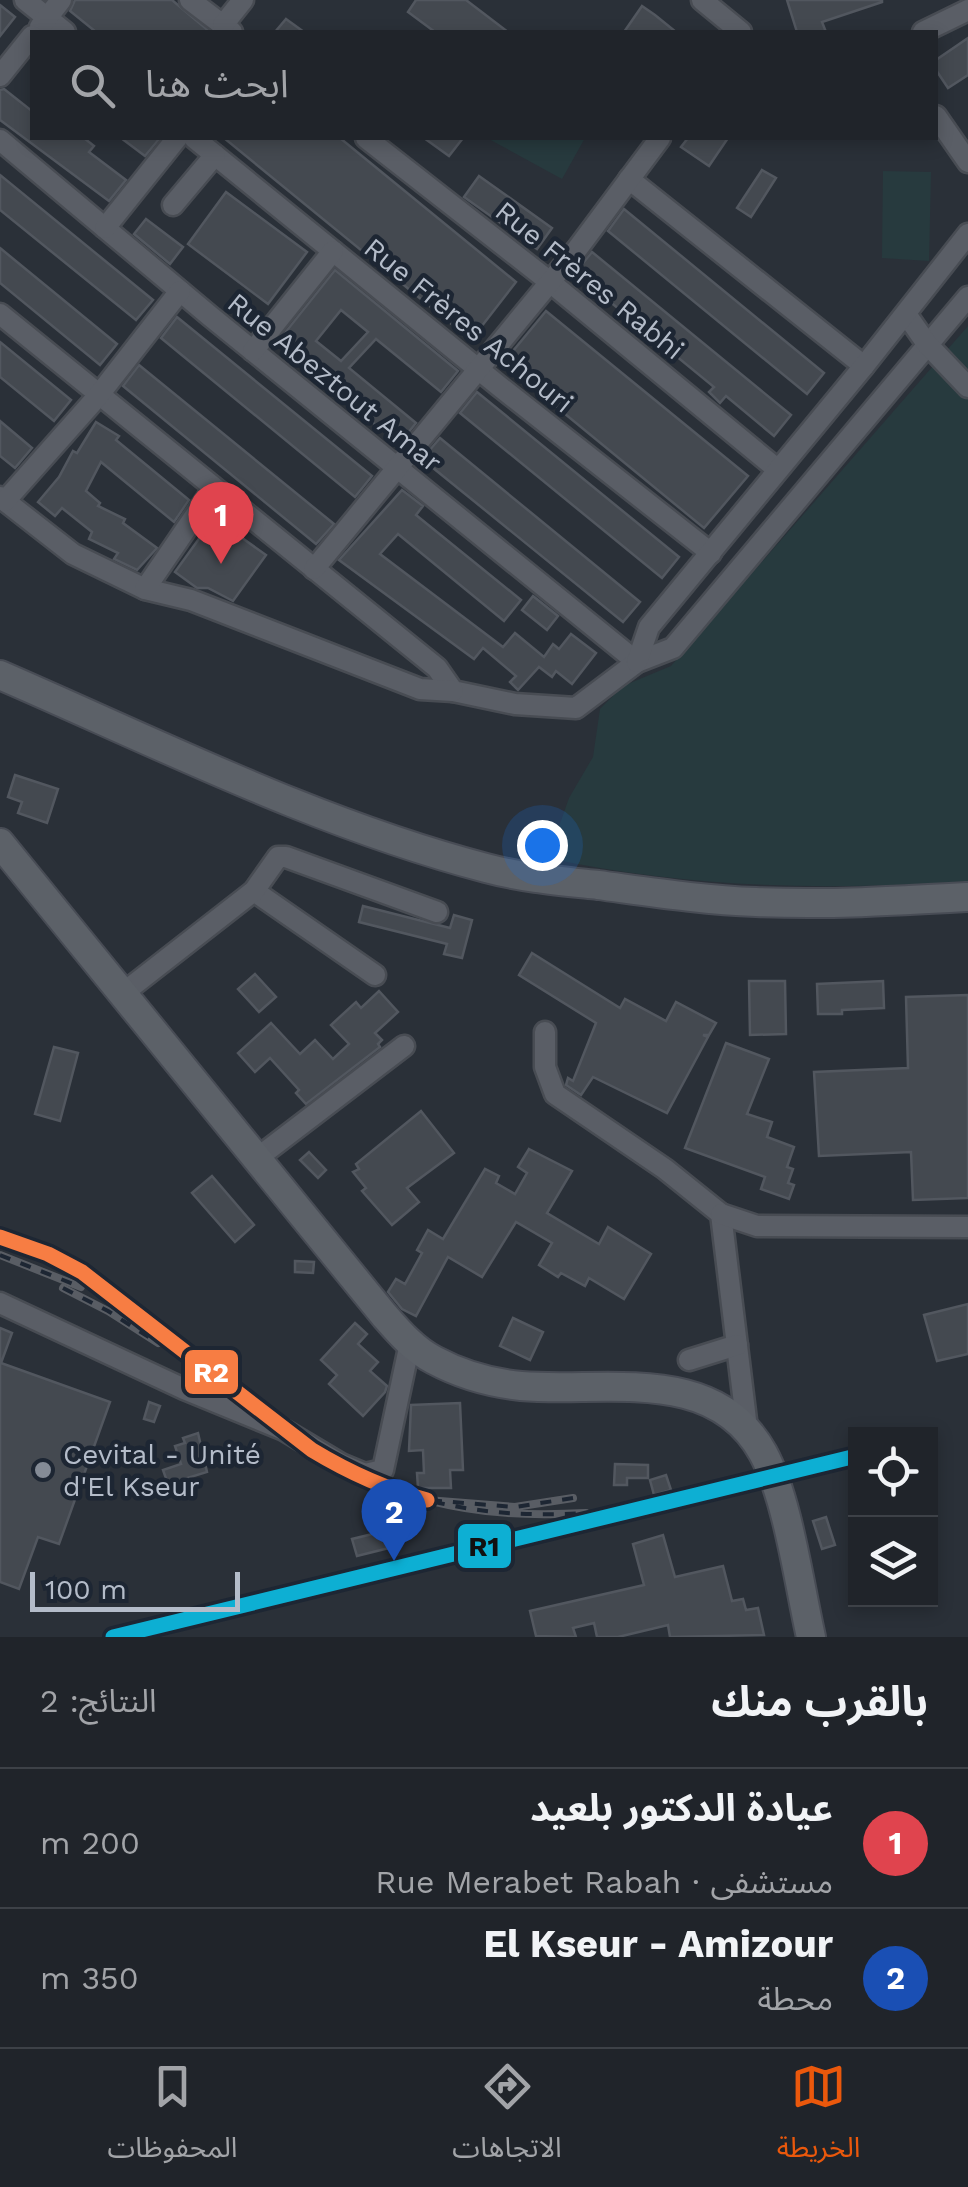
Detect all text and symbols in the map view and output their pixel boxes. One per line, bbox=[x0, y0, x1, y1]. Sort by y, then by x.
search box bbox=[30, 30, 938, 140]
icon: search bbox=[65, 58, 120, 113]
text: ابحث هنا bbox=[145, 62, 289, 106]
street label: Rue Frères Rabhi bbox=[489, 194, 690, 366]
street label: Rue Frères Achouri bbox=[358, 231, 580, 420]
street label: Rue Abeztout Amar bbox=[221, 286, 448, 479]
pin: 1 bbox=[188, 482, 254, 564]
your location bbox=[517, 820, 568, 871]
line badge: R2 bbox=[183, 1348, 240, 1396]
text: R2 bbox=[193, 1356, 229, 1389]
map controls bbox=[848, 1427, 938, 1607]
button: locate bbox=[848, 1427, 938, 1517]
place label: Cevital - Unité d'El Kseur bbox=[63, 1438, 261, 1503]
marker: Cevital - Unité d'El Kseur bbox=[32, 1459, 54, 1481]
pin: 2 bbox=[362, 1478, 426, 1561]
button: layers bbox=[848, 1517, 938, 1607]
line badge: R1 bbox=[456, 1522, 513, 1570]
text: R1 bbox=[468, 1530, 500, 1563]
scale bar bbox=[30, 1567, 240, 1612]
text: 100 m bbox=[45, 1573, 127, 1606]
text: بالقرب منك bbox=[711, 1677, 928, 1726]
text: النتائج: 2 bbox=[40, 1682, 157, 1720]
text: عيادة الدكتور بلعيد bbox=[530, 1786, 833, 1830]
text: 200 m bbox=[40, 1824, 140, 1862]
text: 1 bbox=[889, 1824, 902, 1862]
text: مستشفى · Rue Merabet Rabah bbox=[375, 1863, 833, 1901]
text: El Kseur - Amizour bbox=[483, 1922, 833, 1966]
text: 350 m bbox=[40, 1959, 139, 1997]
text: 2 bbox=[886, 1959, 905, 1997]
text: محطة bbox=[758, 1980, 833, 2018]
tab: المحفوظات bbox=[107, 2059, 237, 2178]
tab: الاتجاهات bbox=[452, 2059, 562, 2178]
tab: الخريطة bbox=[777, 2059, 861, 2178]

